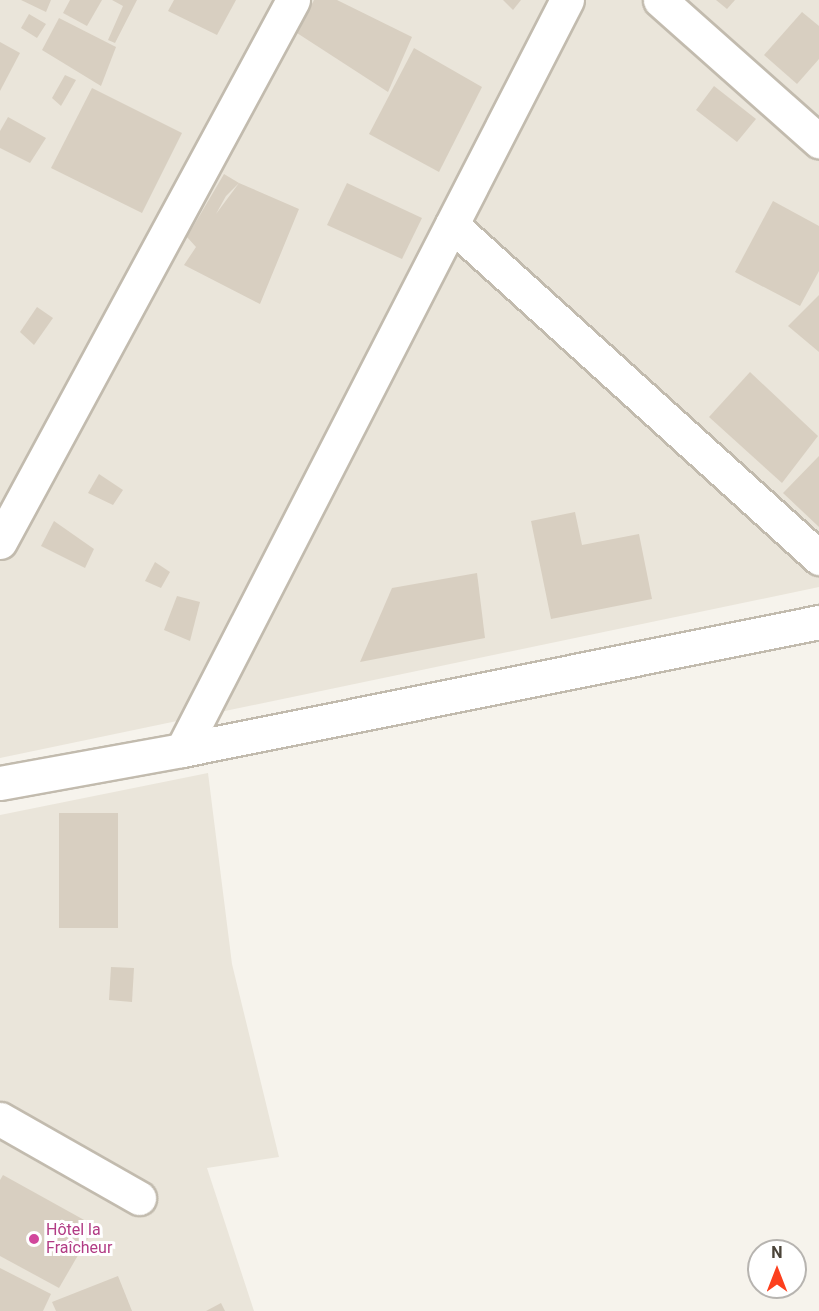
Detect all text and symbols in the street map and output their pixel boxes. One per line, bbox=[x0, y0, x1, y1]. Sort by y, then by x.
place label: Hôtel la Fraîcheur bbox=[46, 1220, 112, 1258]
marker: Hôtel la Fraîcheur bbox=[27, 1232, 41, 1246]
north arrow bbox=[747, 1239, 807, 1299]
text: N bbox=[771, 1243, 783, 1262]

